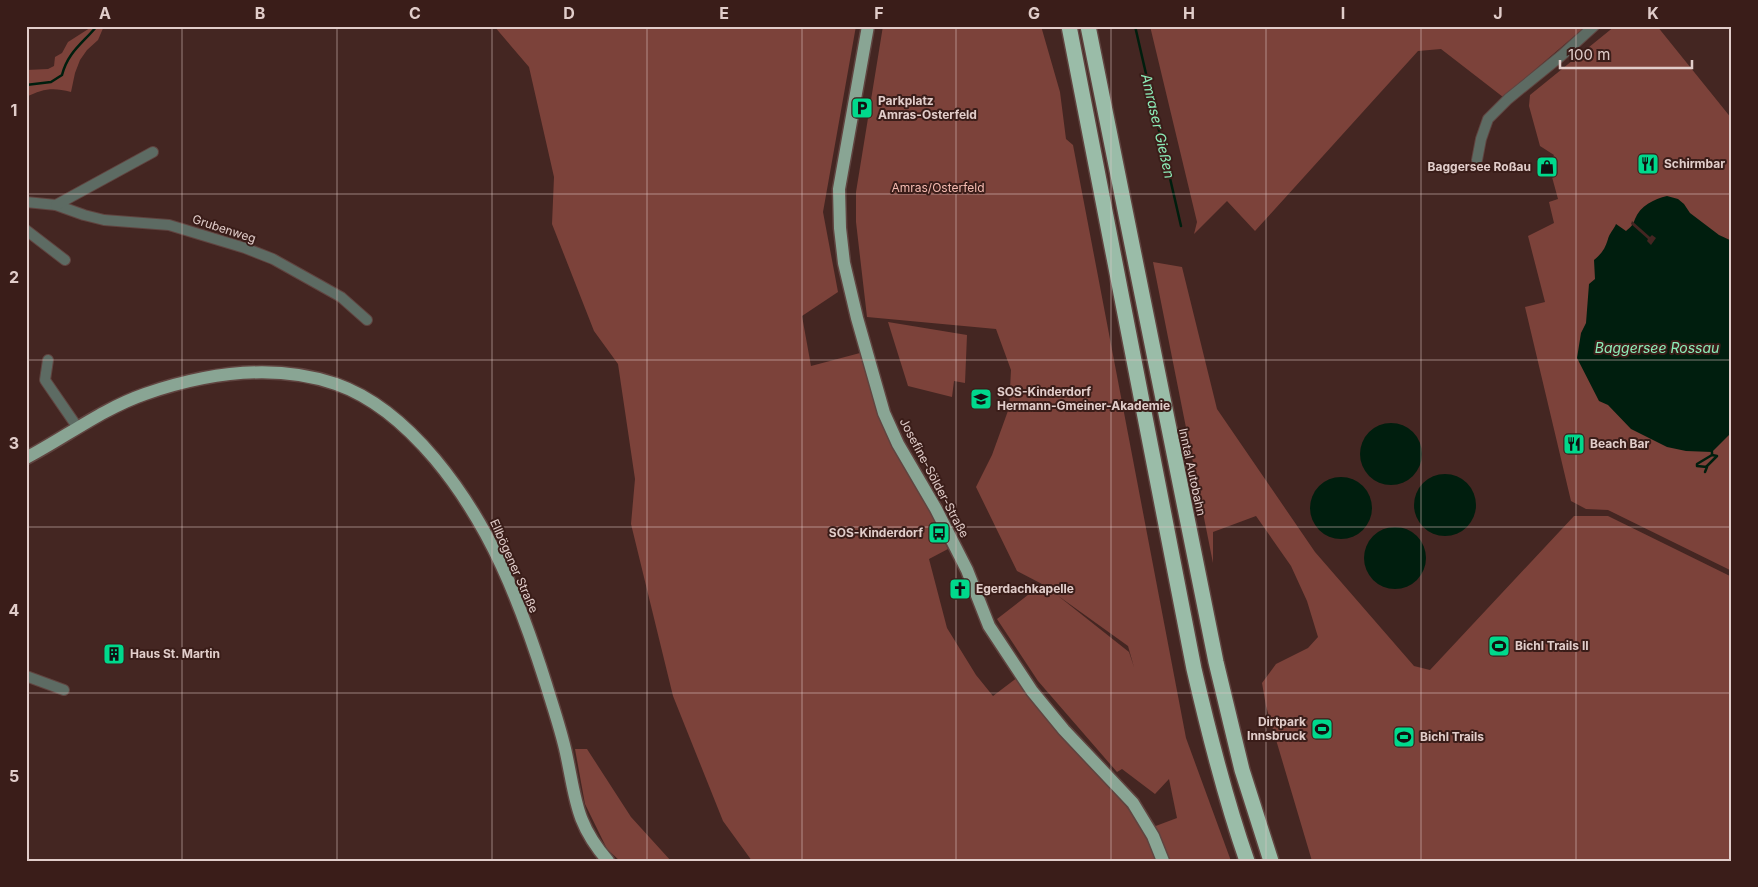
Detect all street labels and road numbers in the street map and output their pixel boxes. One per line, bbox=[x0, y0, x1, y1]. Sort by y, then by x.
street label: Grubenweg bbox=[190, 211, 258, 246]
street label: Josefine-Sölder-Straße bbox=[897, 415, 972, 540]
street label: Inntal Autobahn bbox=[1176, 427, 1209, 517]
street label: Ellbögener Straße bbox=[487, 517, 542, 615]

